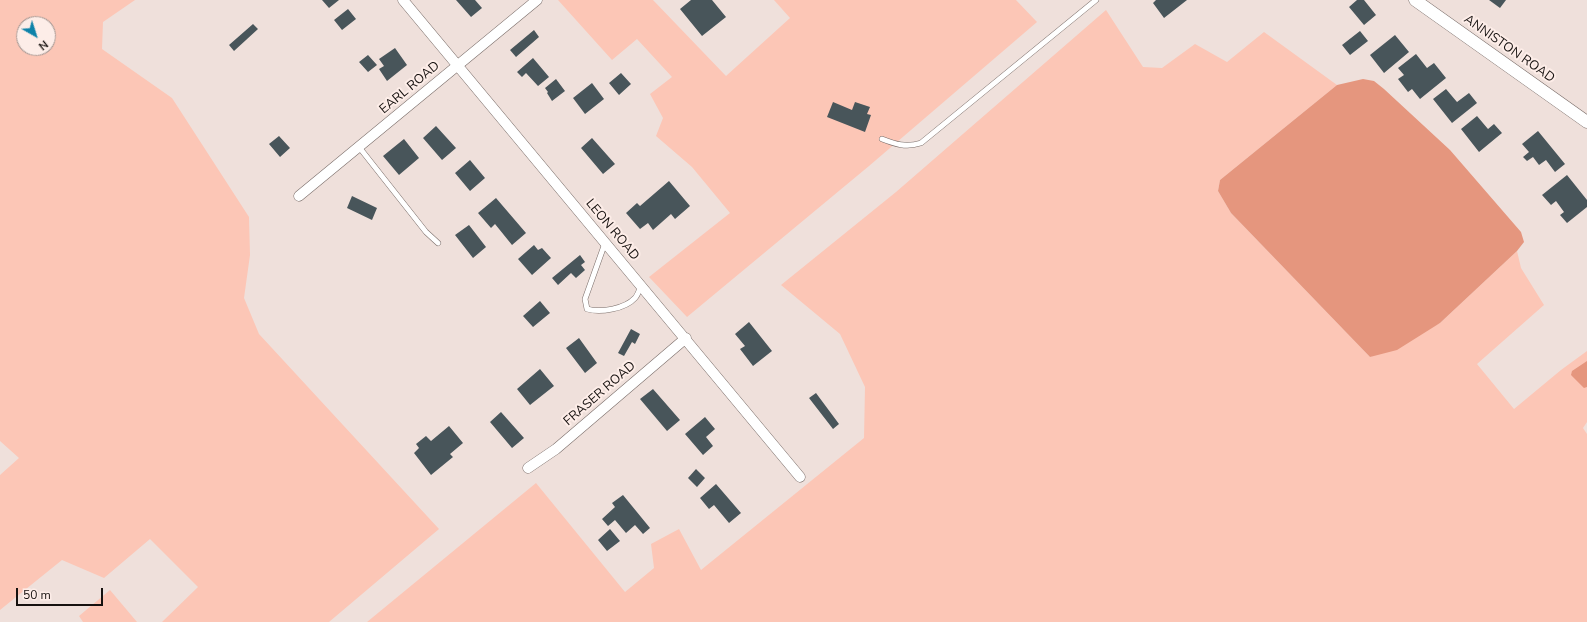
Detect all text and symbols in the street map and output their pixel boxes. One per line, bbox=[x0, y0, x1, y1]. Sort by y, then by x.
street label: ANNISTON ROAD bbox=[1460, 12, 1558, 86]
north arrow bbox=[16, 16, 56, 56]
text: N bbox=[35, 37, 51, 53]
street label: EARL ROAD bbox=[377, 58, 443, 118]
street label: LEON ROAD bbox=[582, 196, 642, 264]
street label: FRASER ROAD bbox=[561, 359, 639, 429]
scale bar bbox=[18, 580, 105, 606]
text: 50 m bbox=[23, 587, 51, 603]

